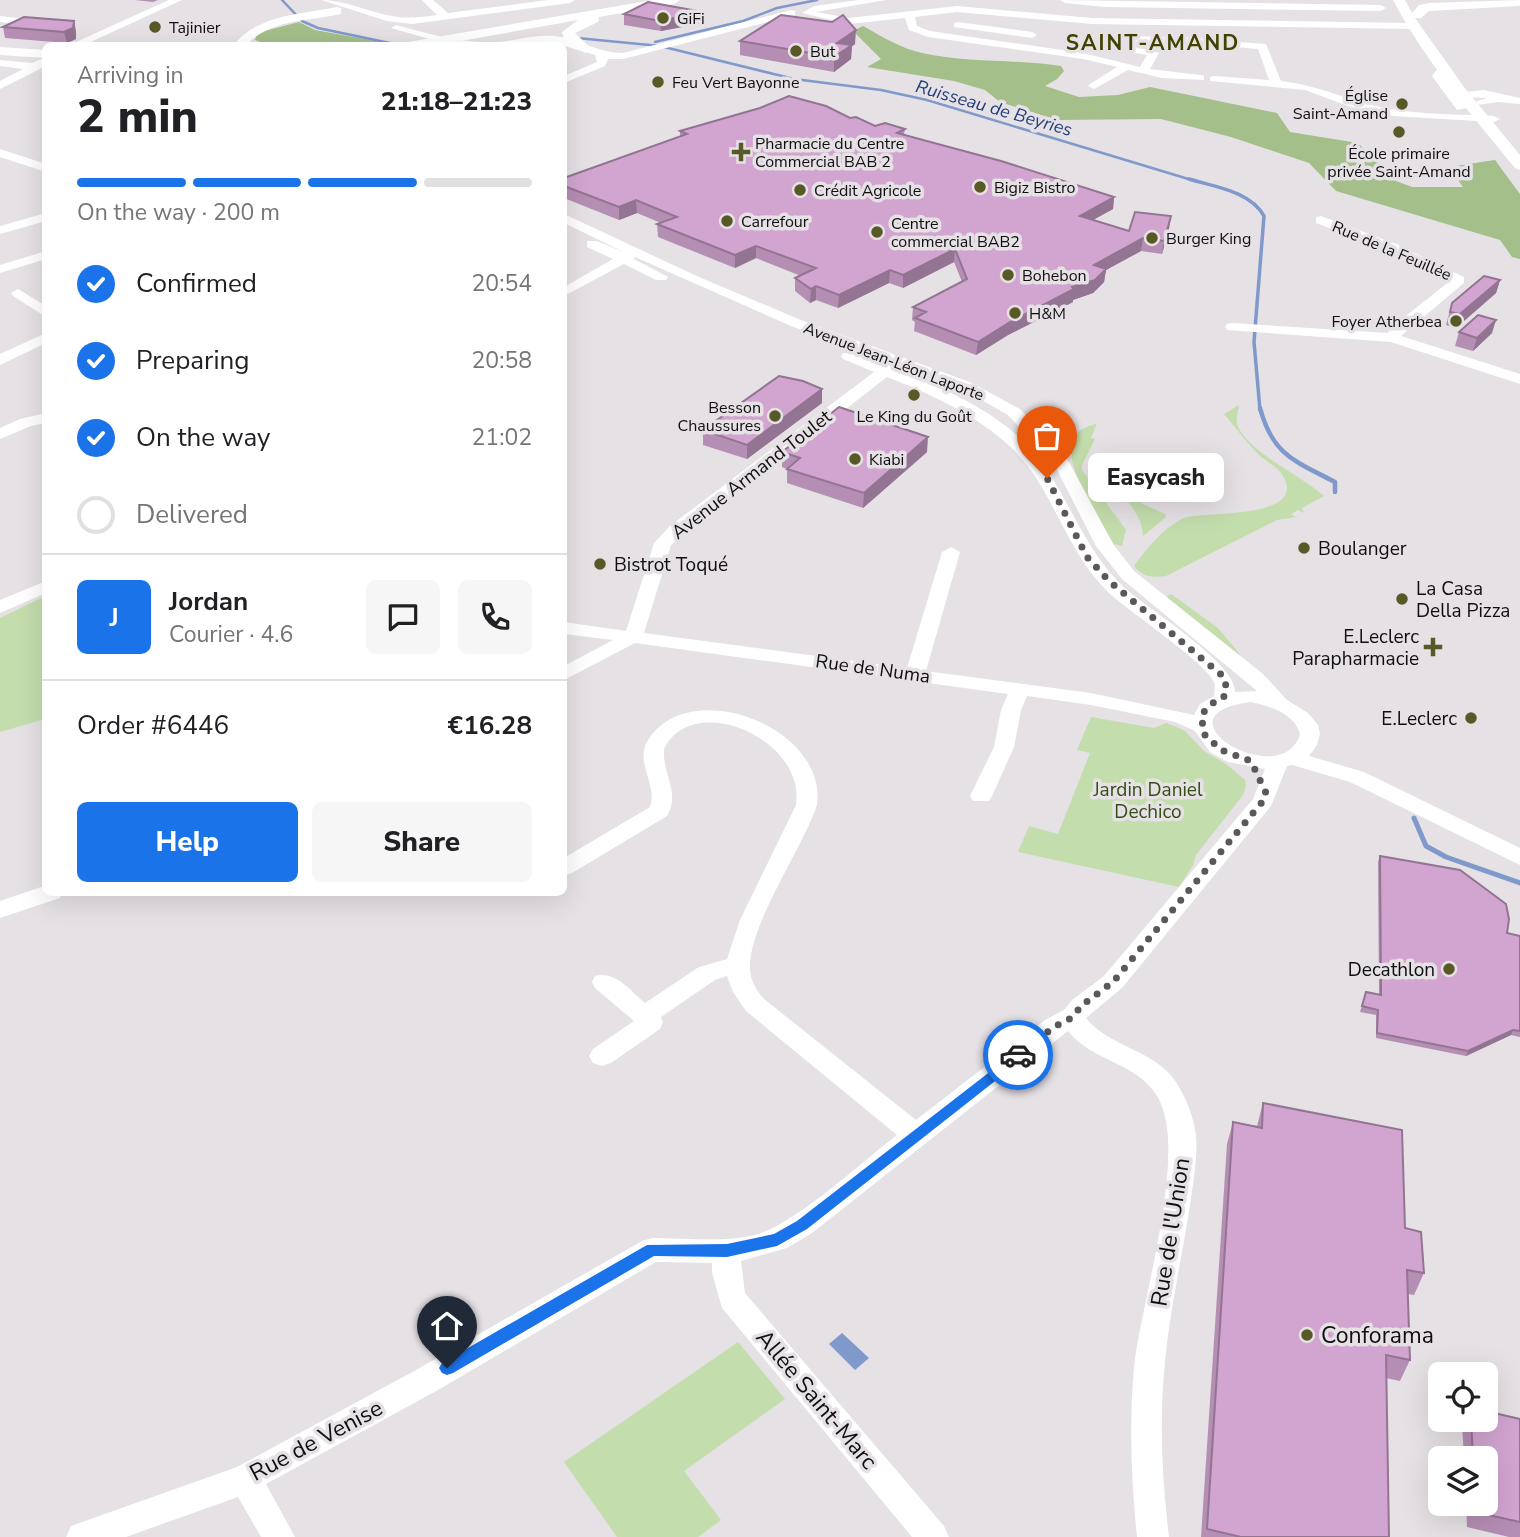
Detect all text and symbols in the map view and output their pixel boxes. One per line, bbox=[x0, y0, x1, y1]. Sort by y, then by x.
place label: GiFi bbox=[677, 8, 705, 30]
marker: GiFi bbox=[655, 10, 671, 26]
place label: Tajinier bbox=[169, 17, 221, 39]
marker: Tajinier bbox=[147, 19, 163, 35]
district label: SAINT-AMAND bbox=[1066, 29, 1240, 57]
place label: But bbox=[810, 41, 836, 63]
marker: But bbox=[788, 43, 804, 59]
text: Arriving in bbox=[77, 60, 184, 91]
place label: Feu Vert Bayonne bbox=[672, 72, 799, 94]
marker: Feu Vert Bayonne bbox=[650, 74, 666, 90]
water label: Ruisseau de Beyries bbox=[913, 74, 1075, 142]
text: 21:18–21:23 bbox=[381, 84, 532, 119]
text: 2 min bbox=[77, 85, 198, 148]
place label: Église Saint-Amand bbox=[1293, 85, 1388, 125]
marker: Église Saint-Amand bbox=[1394, 96, 1410, 112]
marker: École primaire privée Saint-Amand bbox=[1391, 124, 1407, 140]
place label: Pharmacie du Centre Commercial BAB 2 bbox=[755, 133, 904, 173]
place label: École primaire privée Saint-Amand bbox=[1327, 143, 1471, 183]
marker: Pharmacie du Centre Commercial BAB 2 bbox=[733, 144, 749, 160]
place label: Bigiz Bistro bbox=[994, 177, 1076, 199]
marker: Bigiz Bistro bbox=[972, 179, 988, 195]
place label: Crédit Agricole bbox=[814, 180, 921, 202]
marker: Crédit Agricole bbox=[792, 182, 808, 198]
text: On the way · 200 m bbox=[77, 197, 280, 228]
place label: Carrefour bbox=[741, 211, 809, 233]
marker: Carrefour bbox=[719, 213, 735, 229]
place label: Centre commercial BAB2 bbox=[891, 213, 1020, 253]
street label: Rue de la Feuillée bbox=[1329, 216, 1455, 286]
marker: Centre commercial BAB2 bbox=[869, 224, 885, 240]
place label: Burger King bbox=[1166, 228, 1251, 250]
marker: Burger King bbox=[1144, 230, 1160, 246]
icon: check bbox=[77, 265, 115, 303]
place label: Bohebon bbox=[1022, 265, 1087, 287]
text: Confirmed bbox=[136, 266, 257, 301]
marker: Bohebon bbox=[1000, 267, 1016, 283]
text: 20:54 bbox=[472, 268, 532, 299]
place label: H&M bbox=[1029, 303, 1066, 325]
marker: H&M bbox=[1007, 305, 1023, 321]
place label: Foyer Atherbea bbox=[1332, 311, 1442, 333]
marker: Foyer Atherbea bbox=[1448, 313, 1464, 329]
street label: Avenue Jean-Léon Laporte bbox=[800, 317, 987, 406]
icon: check bbox=[77, 342, 115, 380]
text: Preparing bbox=[136, 343, 249, 378]
text: 20:58 bbox=[472, 345, 532, 376]
marker: Le King du Goût bbox=[906, 387, 922, 403]
place label: Besson Chaussures bbox=[677, 397, 761, 437]
street label: Avenue Armand Toulet bbox=[666, 404, 837, 546]
place label: Le King du Goût bbox=[856, 406, 972, 428]
pin bbox=[1017, 406, 1077, 478]
marker: Besson Chaussures bbox=[767, 408, 783, 424]
icon: bag bbox=[1028, 417, 1066, 455]
icon: check bbox=[77, 419, 115, 457]
text: On the way bbox=[136, 420, 270, 455]
text: 21:02 bbox=[472, 422, 532, 453]
place label: Kiabi bbox=[869, 449, 904, 471]
marker: Kiabi bbox=[847, 451, 863, 467]
callout: Easycash bbox=[1089, 454, 1226, 503]
text: Easycash bbox=[1107, 462, 1205, 493]
text: Delivered bbox=[136, 497, 248, 532]
place label: Boulanger bbox=[1318, 536, 1407, 562]
marker: Boulanger bbox=[1296, 540, 1312, 556]
place label: Bistrot Toqué bbox=[614, 552, 728, 578]
marker: Bistrot Toqué bbox=[592, 556, 608, 572]
place label: La Casa Della Pizza bbox=[1416, 576, 1510, 624]
button: chat bbox=[366, 580, 440, 654]
button: phone bbox=[458, 580, 532, 654]
text: Jordan bbox=[169, 584, 248, 619]
marker: La Casa Della Pizza bbox=[1394, 591, 1410, 607]
text: J bbox=[109, 600, 119, 635]
text: Courier · 4.6 bbox=[169, 619, 293, 650]
place label: E.Leclerc Parapharmacie bbox=[1292, 624, 1419, 672]
marker: E.Leclerc Parapharmacie bbox=[1425, 639, 1441, 655]
street label: Rue de Numa bbox=[814, 648, 932, 690]
place label: E.Leclerc bbox=[1381, 706, 1457, 732]
text: Order #6446 bbox=[77, 708, 229, 743]
text: €16.28 bbox=[448, 708, 532, 743]
marker: E.Leclerc bbox=[1463, 710, 1479, 726]
park label: Jardin Daniel Dechico bbox=[1092, 777, 1203, 825]
button: Help bbox=[77, 802, 298, 882]
button: Share bbox=[312, 802, 532, 882]
place label: Decathlon bbox=[1348, 957, 1435, 983]
marker: Decathlon bbox=[1441, 961, 1457, 977]
courier bbox=[983, 1020, 1053, 1090]
icon: car bbox=[999, 1036, 1037, 1074]
street label: Rue de l'Union bbox=[1143, 1156, 1198, 1309]
pin bbox=[417, 1296, 477, 1368]
icon: home bbox=[428, 1307, 466, 1345]
place label: Conforama bbox=[1321, 1320, 1434, 1351]
street label: Allée Saint-Marc bbox=[749, 1323, 884, 1476]
marker: Conforama bbox=[1299, 1327, 1315, 1343]
map controls bbox=[1428, 1362, 1498, 1516]
button: locate bbox=[1428, 1362, 1498, 1432]
street label: Rue de Venise bbox=[244, 1392, 388, 1489]
button: layers bbox=[1428, 1446, 1498, 1516]

